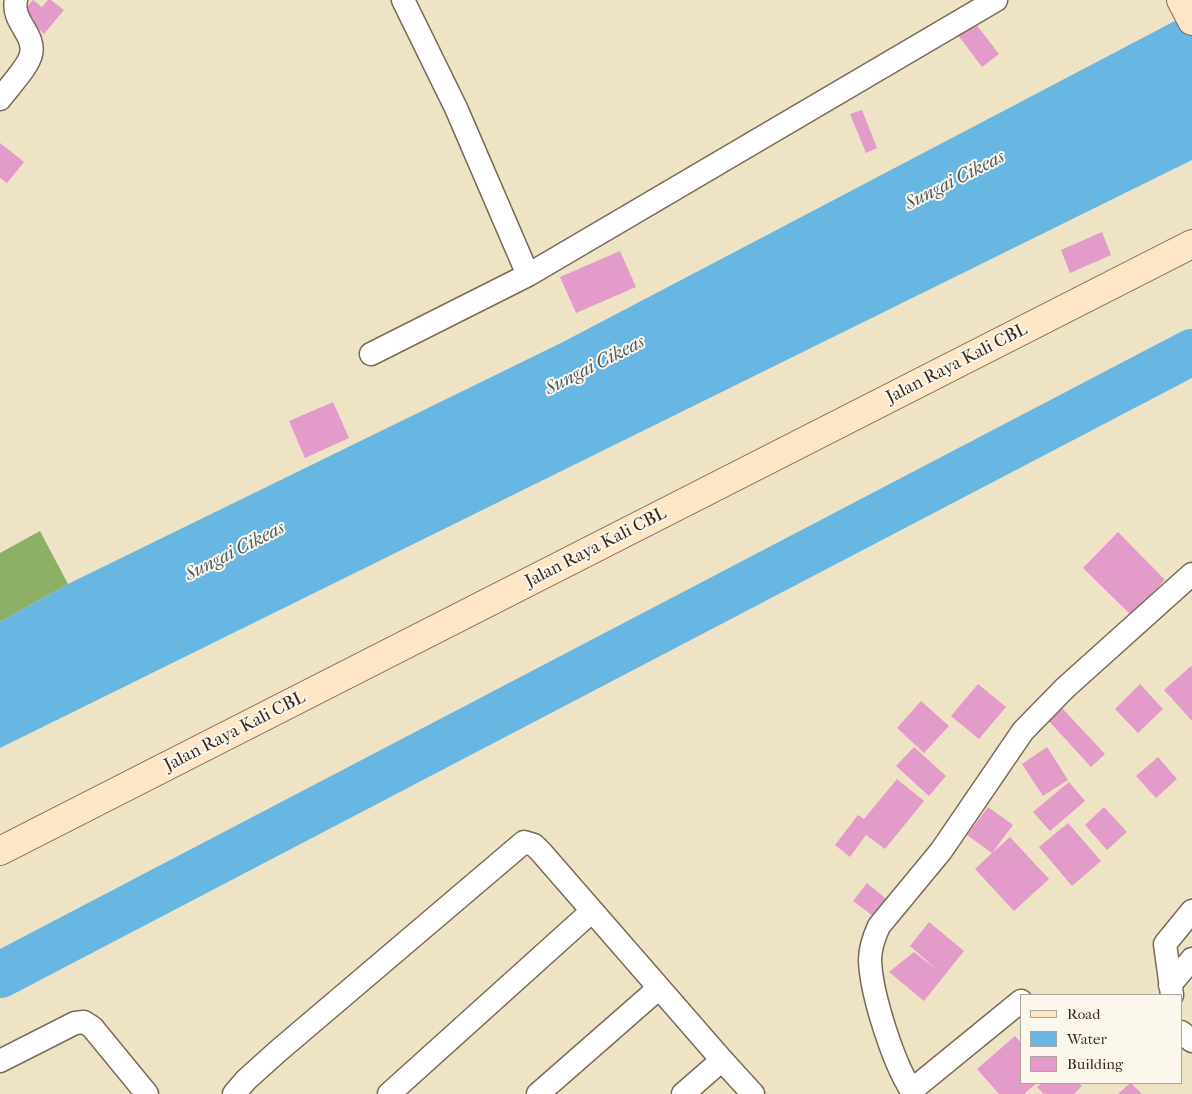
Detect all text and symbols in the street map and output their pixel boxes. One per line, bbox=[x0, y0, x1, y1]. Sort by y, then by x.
water label: Sungai Cikeas bbox=[901, 146, 1009, 216]
street label: Jalan Raya Kali CBL bbox=[883, 319, 1031, 409]
water label: Sungai Cikeas bbox=[541, 331, 649, 401]
street label: Jalan Raya Kali CBL bbox=[522, 503, 670, 593]
water label: Sungai Cikeas bbox=[181, 517, 289, 587]
street label: Jalan Raya Kali CBL bbox=[161, 687, 309, 777]
legend bbox=[1020, 994, 1182, 1084]
text: Road bbox=[1067, 1005, 1100, 1023]
text: Water bbox=[1067, 1030, 1107, 1048]
text: Building bbox=[1067, 1055, 1123, 1073]

